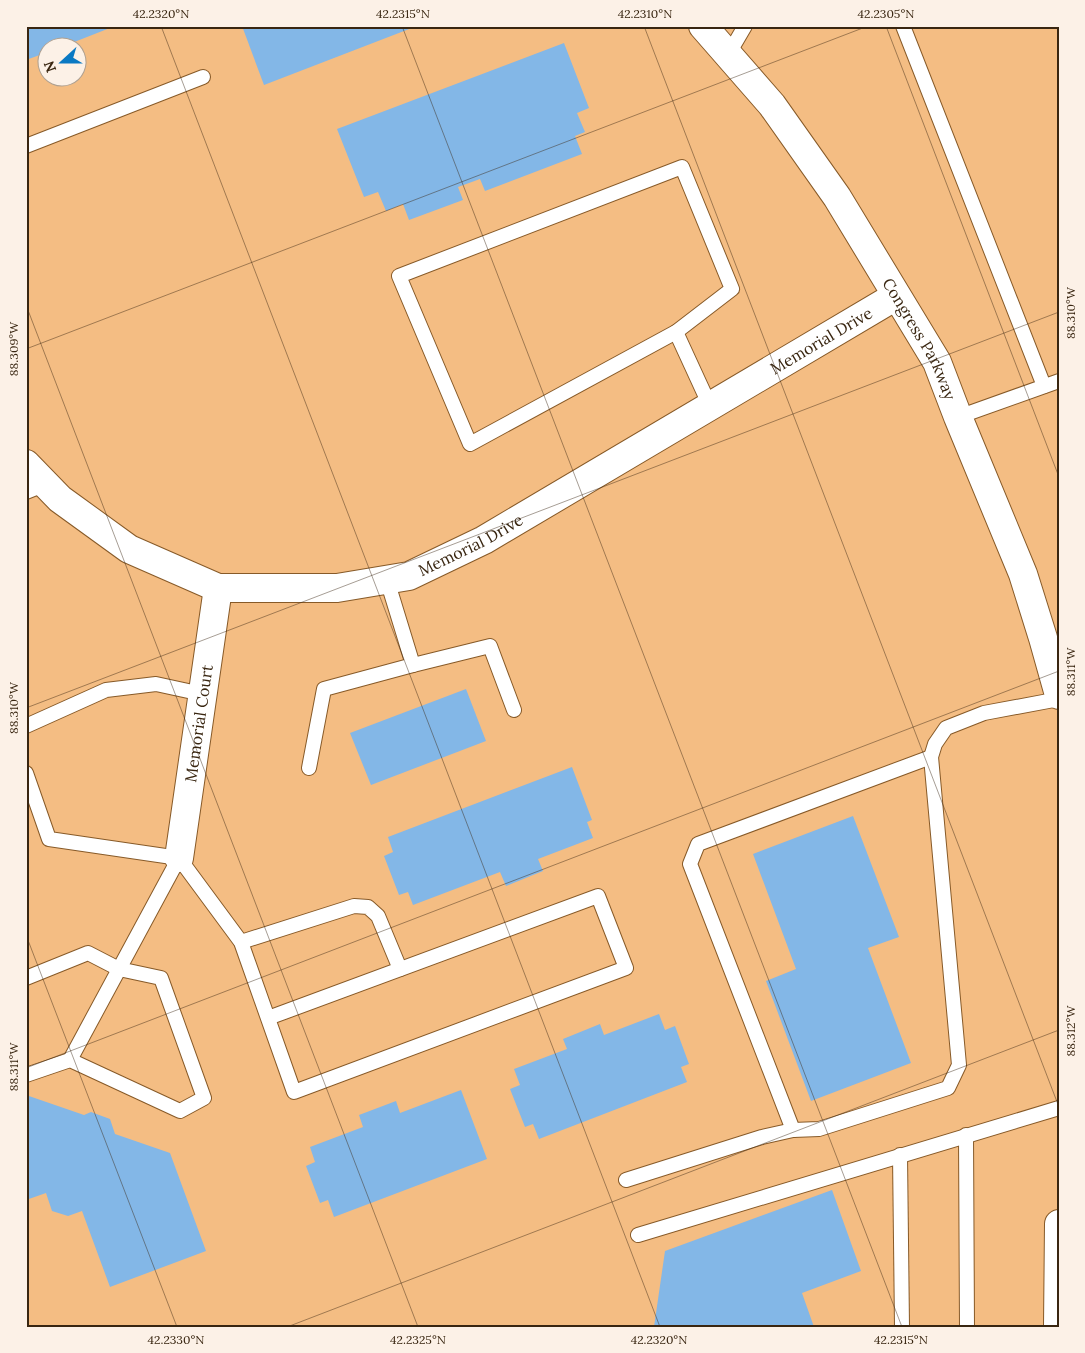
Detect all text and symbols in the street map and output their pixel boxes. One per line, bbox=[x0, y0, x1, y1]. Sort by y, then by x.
text: 42.2320°N bbox=[133, 6, 189, 21]
text: 42.2315°N bbox=[376, 6, 430, 21]
text: 42.2310°N bbox=[618, 6, 672, 21]
text: 42.2305°N bbox=[858, 6, 914, 21]
north arrow bbox=[38, 38, 88, 88]
text: N bbox=[39, 58, 60, 75]
street label: Congress Parkway bbox=[878, 274, 961, 403]
text: 88.310°W bbox=[1063, 286, 1078, 339]
street label: Memorial Drive bbox=[766, 302, 876, 378]
text: 88.309°W bbox=[6, 321, 21, 376]
street label: Memorial Drive bbox=[415, 509, 527, 580]
text: 88.311°W bbox=[1063, 647, 1078, 696]
street label: Memorial Court bbox=[180, 662, 217, 784]
text: 88.310°W bbox=[6, 681, 21, 734]
text: 88.312°W bbox=[1063, 1005, 1078, 1056]
text: 88.311°W bbox=[6, 1042, 21, 1091]
text: 42.2330°N bbox=[148, 1332, 205, 1347]
text: 42.2325°N bbox=[390, 1332, 446, 1347]
text: 42.2320°N bbox=[631, 1332, 687, 1347]
text: 42.2315°N bbox=[874, 1332, 928, 1347]

